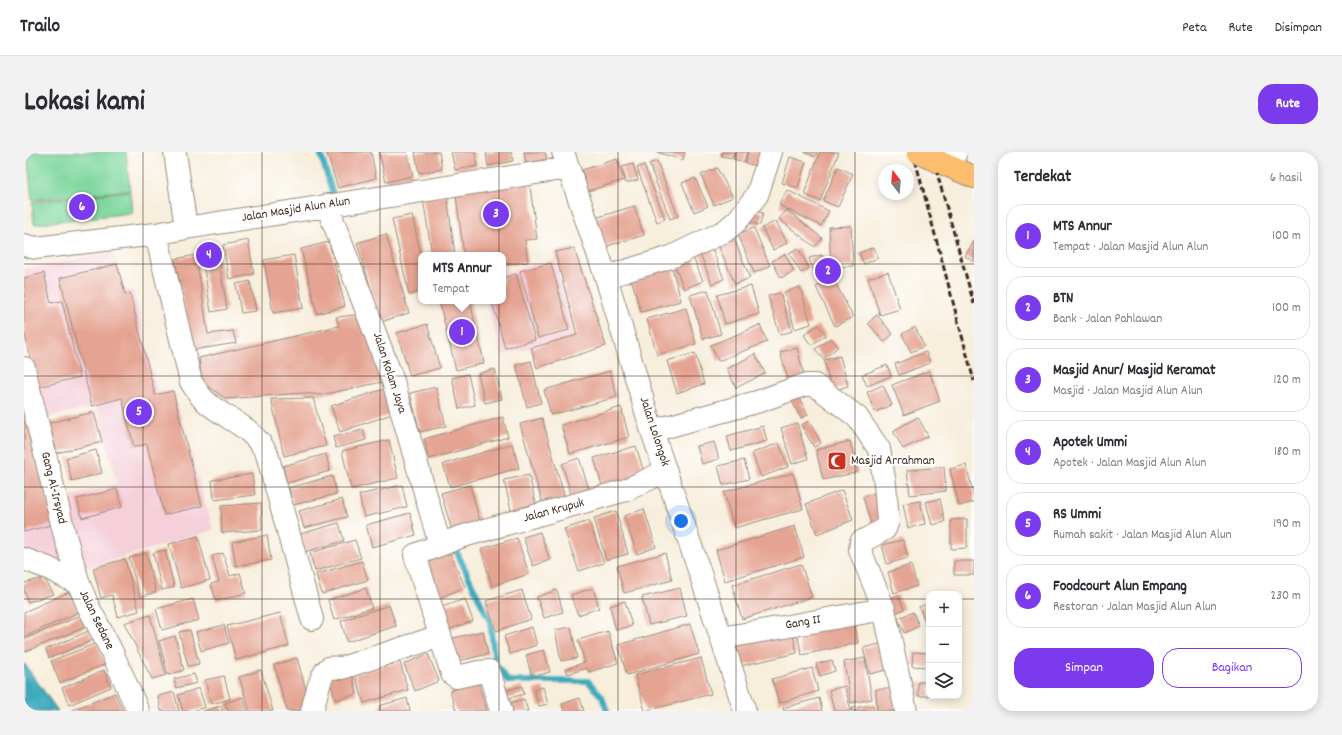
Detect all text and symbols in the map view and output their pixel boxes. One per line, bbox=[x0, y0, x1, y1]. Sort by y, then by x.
text: Trailo bbox=[20, 14, 60, 41]
text: Peta bbox=[1182, 18, 1206, 38]
text: Rute bbox=[1228, 18, 1253, 38]
text: Disimpan bbox=[1275, 18, 1322, 38]
text: Lokasi kami bbox=[24, 84, 145, 124]
button: Rute bbox=[1258, 84, 1318, 124]
north arrow bbox=[878, 164, 914, 200]
text: Terdekat bbox=[1014, 166, 1071, 190]
text: 6 hasil bbox=[1270, 169, 1302, 188]
pin: 6 bbox=[69, 192, 95, 222]
street label: Jalan Masjid Alun Alun bbox=[240, 192, 352, 228]
pin: 3 bbox=[483, 199, 509, 229]
text: MTS Annur bbox=[1053, 216, 1112, 238]
text: 1 bbox=[1027, 227, 1029, 246]
text: 100 m bbox=[1272, 227, 1301, 246]
text: Tempat · Jalan Masjid Alun Alun bbox=[1053, 238, 1208, 257]
pin: 4 bbox=[196, 240, 222, 270]
popup bbox=[418, 252, 506, 304]
pin: 2 bbox=[815, 256, 841, 286]
text: MTS Annur bbox=[433, 258, 491, 280]
text: Tempat bbox=[433, 280, 469, 299]
text: BTN bbox=[1053, 288, 1074, 310]
text: 2 bbox=[1025, 299, 1031, 318]
text: 100 m bbox=[1272, 299, 1301, 318]
text: Bank · Jalan Pahlawan bbox=[1053, 310, 1162, 329]
pin: 1 bbox=[449, 317, 475, 347]
street label: Jalan Kolam Jaya bbox=[367, 330, 411, 417]
text: Masjid Anur/ Masjid Keramat bbox=[1053, 360, 1215, 382]
text: 3 bbox=[1025, 371, 1031, 390]
text: 120 m bbox=[1273, 371, 1301, 390]
text: Masjid · Jalan Masjid Alun Alun bbox=[1053, 382, 1203, 401]
street label: Jalan Lolongok bbox=[634, 395, 674, 469]
pin: 5 bbox=[126, 397, 152, 427]
text: Apotek Ummi bbox=[1053, 432, 1127, 454]
text: 4 bbox=[1025, 443, 1031, 462]
text: 180 m bbox=[1274, 443, 1301, 462]
street label: Gang Al-Irsyad bbox=[35, 450, 71, 526]
mosque icon: Masjid Arrahman bbox=[826, 450, 848, 472]
place label: Masjid Arrahman bbox=[851, 452, 935, 471]
text: Apotek · Jalan Masjid Alun Alun bbox=[1053, 454, 1206, 473]
street label: Jalan Krupuk bbox=[521, 494, 587, 528]
text: RS Ummi bbox=[1053, 504, 1101, 526]
your location bbox=[671, 511, 691, 531]
text: 5 bbox=[1025, 515, 1031, 534]
text: 190 m bbox=[1273, 515, 1301, 534]
text: Rumah sakit · Jalan Masjid Alun Alun bbox=[1053, 526, 1232, 545]
text: Foodcourt Alun Empang bbox=[1053, 576, 1187, 598]
street label: Jalan Sedane bbox=[73, 587, 119, 653]
text: 6 bbox=[1025, 587, 1031, 606]
text: 230 m bbox=[1271, 587, 1301, 606]
map controls bbox=[926, 591, 962, 699]
button: + bbox=[926, 591, 962, 627]
text: Restoran · Jalan Masjid Alun Alun bbox=[1053, 598, 1217, 617]
street label: Gang II bbox=[784, 611, 822, 635]
button: − bbox=[926, 627, 962, 663]
button: Simpan bbox=[1014, 648, 1154, 688]
button: Bagikan bbox=[1162, 648, 1302, 688]
button: layers bbox=[926, 663, 962, 699]

